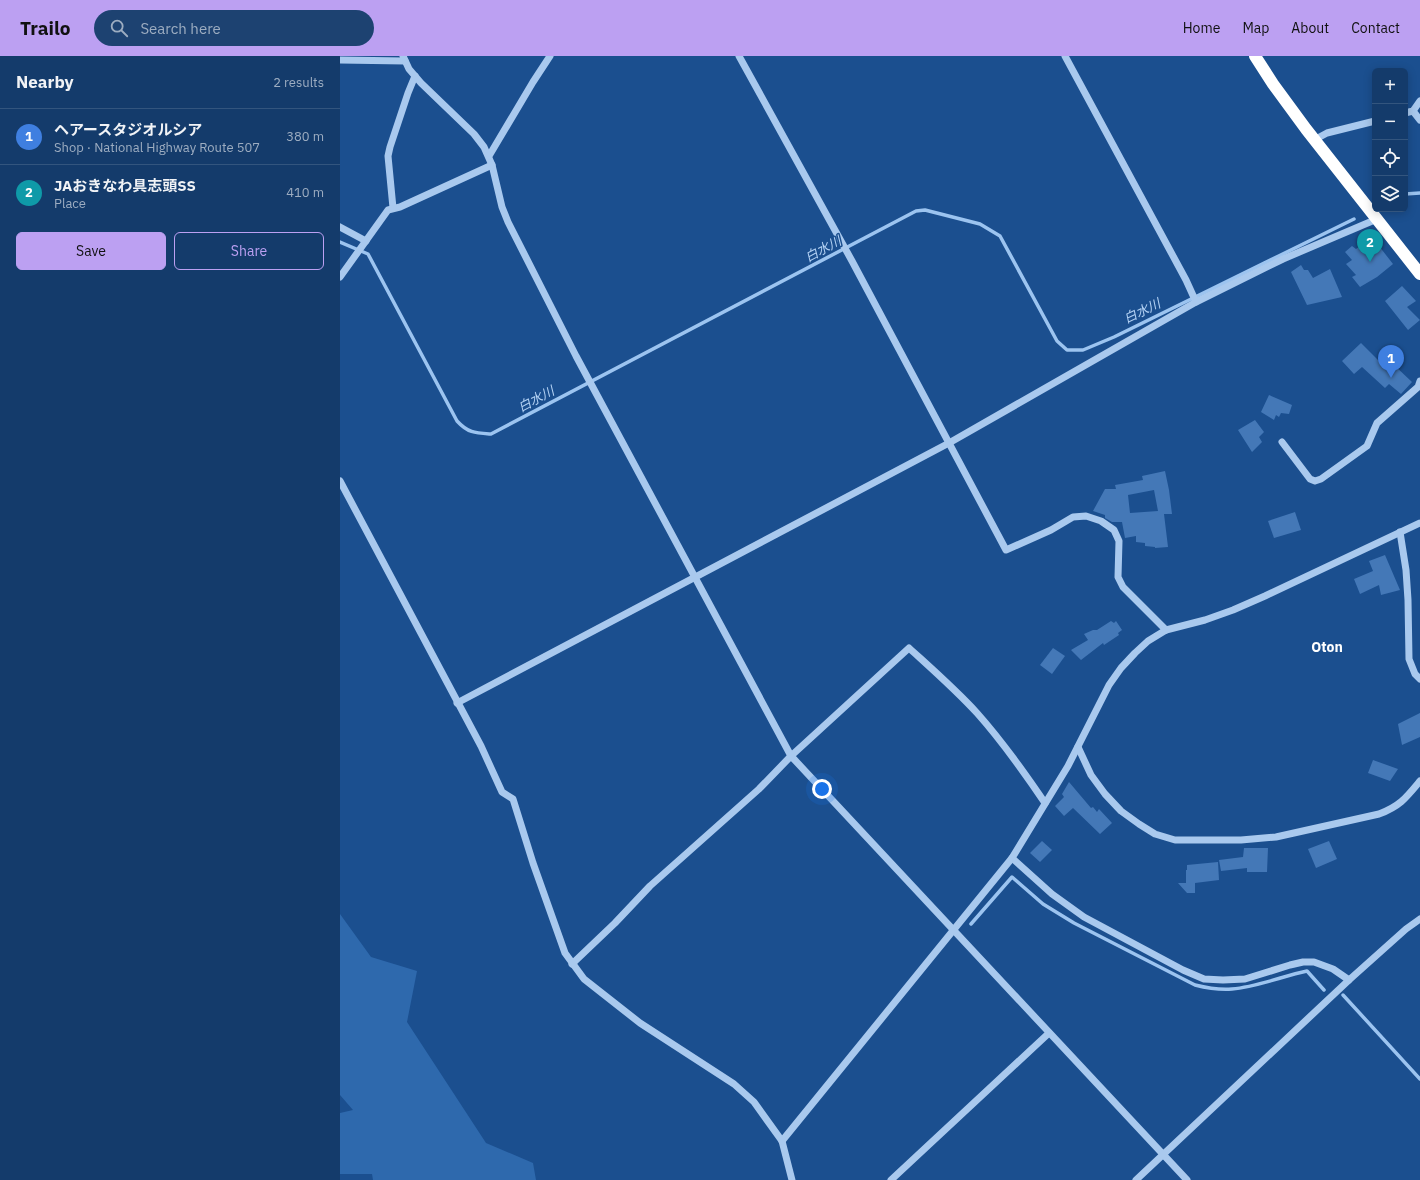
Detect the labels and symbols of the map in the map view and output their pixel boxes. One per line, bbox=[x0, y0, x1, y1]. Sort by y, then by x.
pin: 2 bbox=[1357, 229, 1383, 262]
water label: 白水川 bbox=[802, 231, 846, 266]
water label: 白水川 bbox=[1121, 294, 1165, 327]
pin: 1 bbox=[1378, 345, 1404, 378]
water label: 白水川 bbox=[515, 381, 559, 416]
district label: Oton bbox=[1311, 638, 1343, 656]
your location bbox=[812, 779, 832, 799]

